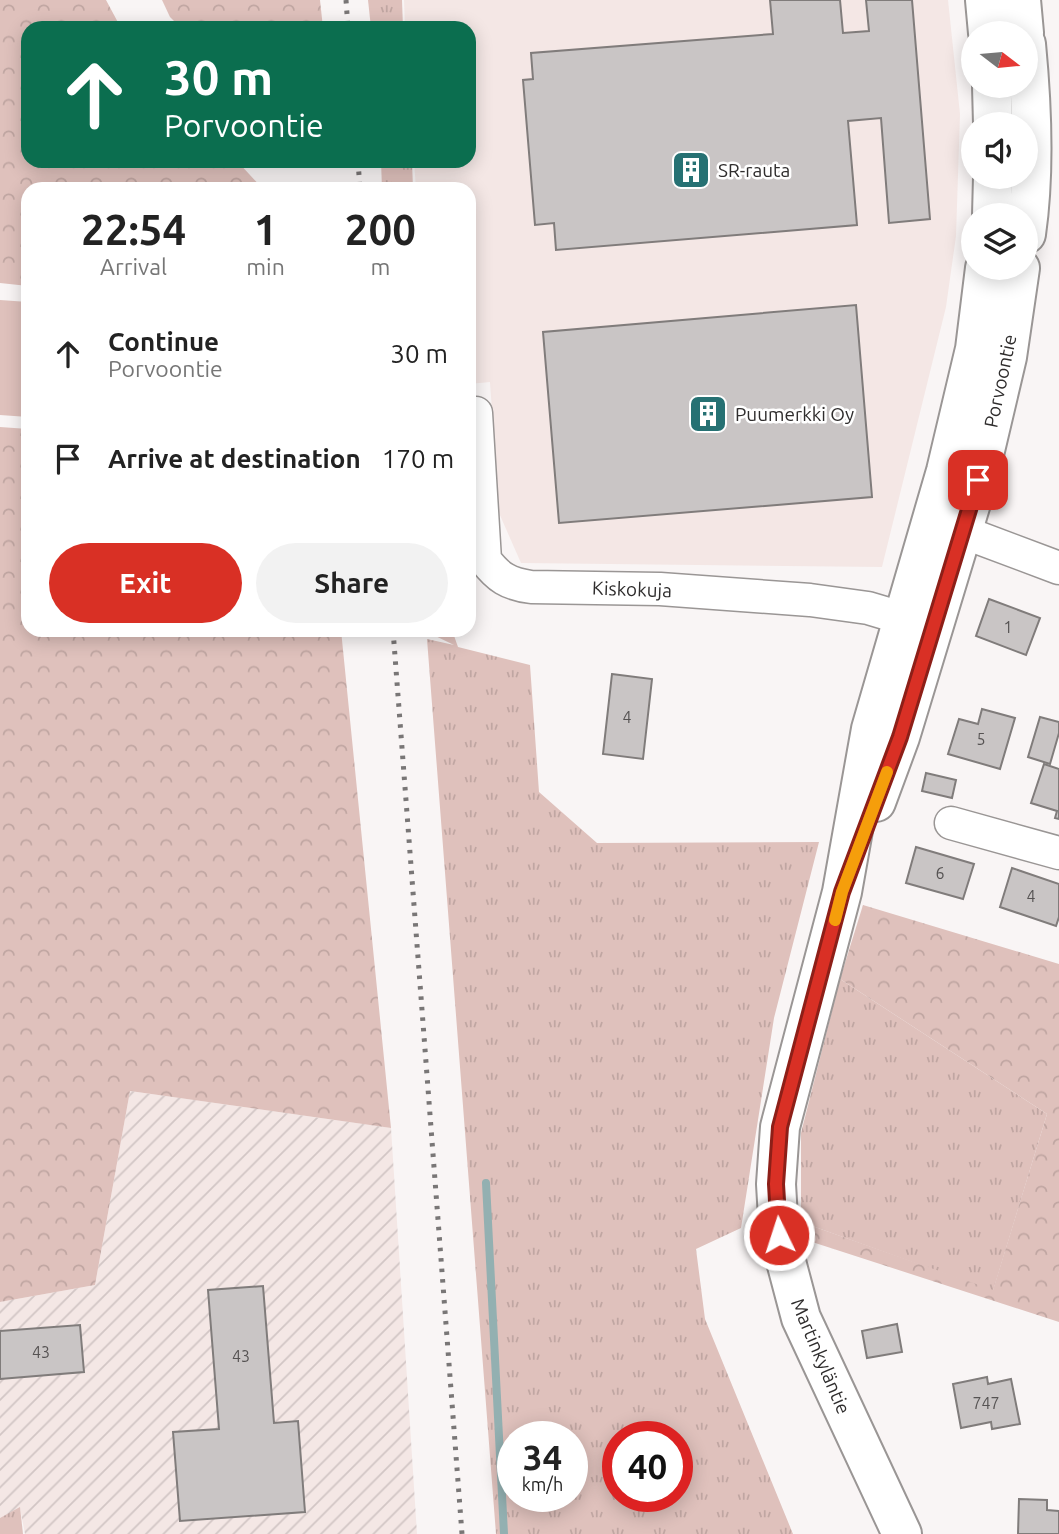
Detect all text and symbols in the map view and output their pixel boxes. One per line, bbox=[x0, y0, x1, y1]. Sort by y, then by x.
north arrow bbox=[961, 21, 1038, 98]
map controls bbox=[961, 21, 1038, 280]
icon: ahead bbox=[49, 49, 140, 140]
text: 30 m bbox=[164, 49, 273, 104]
text: Porvoontie bbox=[164, 107, 324, 143]
button: sound bbox=[961, 112, 1038, 189]
building icon: SR-rauta bbox=[670, 149, 712, 191]
place label: SR-rauta bbox=[718, 159, 790, 181]
button: layers bbox=[961, 203, 1038, 280]
text: 22:54 bbox=[81, 206, 186, 253]
text: 1 bbox=[254, 206, 277, 253]
text: 200 bbox=[345, 206, 416, 253]
text: Arrival bbox=[100, 254, 167, 279]
text: min bbox=[246, 254, 285, 279]
text: m bbox=[370, 254, 390, 279]
text: Continue bbox=[108, 327, 219, 356]
street label: Porvoontie bbox=[979, 332, 1021, 430]
icon: ahead bbox=[49, 335, 87, 373]
text: 30 m bbox=[390, 339, 448, 368]
text: Porvoontie bbox=[108, 356, 223, 381]
building icon: Puumerkki Oy bbox=[687, 393, 729, 435]
place label: Puumerkki Oy bbox=[735, 403, 854, 425]
icon: arrive bbox=[49, 440, 87, 478]
text: Arrive at destination bbox=[108, 444, 361, 473]
text: 170 m bbox=[382, 444, 454, 473]
pin bbox=[948, 450, 1008, 510]
icon: arrive bbox=[959, 461, 997, 499]
button: Exit bbox=[49, 543, 242, 623]
button: Share bbox=[256, 543, 448, 623]
street label: Kiskokuja bbox=[592, 577, 672, 601]
house number: 1 bbox=[1003, 618, 1013, 636]
house number: 4 bbox=[622, 708, 632, 726]
house number: 5 bbox=[976, 730, 986, 748]
house number: 6 bbox=[935, 864, 945, 882]
house number: 4 bbox=[1026, 887, 1036, 905]
position arrow bbox=[742, 1198, 816, 1272]
street label: Martinkyläntie bbox=[787, 1295, 855, 1417]
house number: 43 bbox=[32, 1343, 50, 1361]
house number: 43 bbox=[232, 1347, 250, 1365]
house number: 747 bbox=[972, 1394, 1000, 1412]
speed limit sign: 40 bbox=[602, 1421, 693, 1512]
text: 34 bbox=[523, 1437, 562, 1477]
text: km/h bbox=[522, 1474, 563, 1494]

